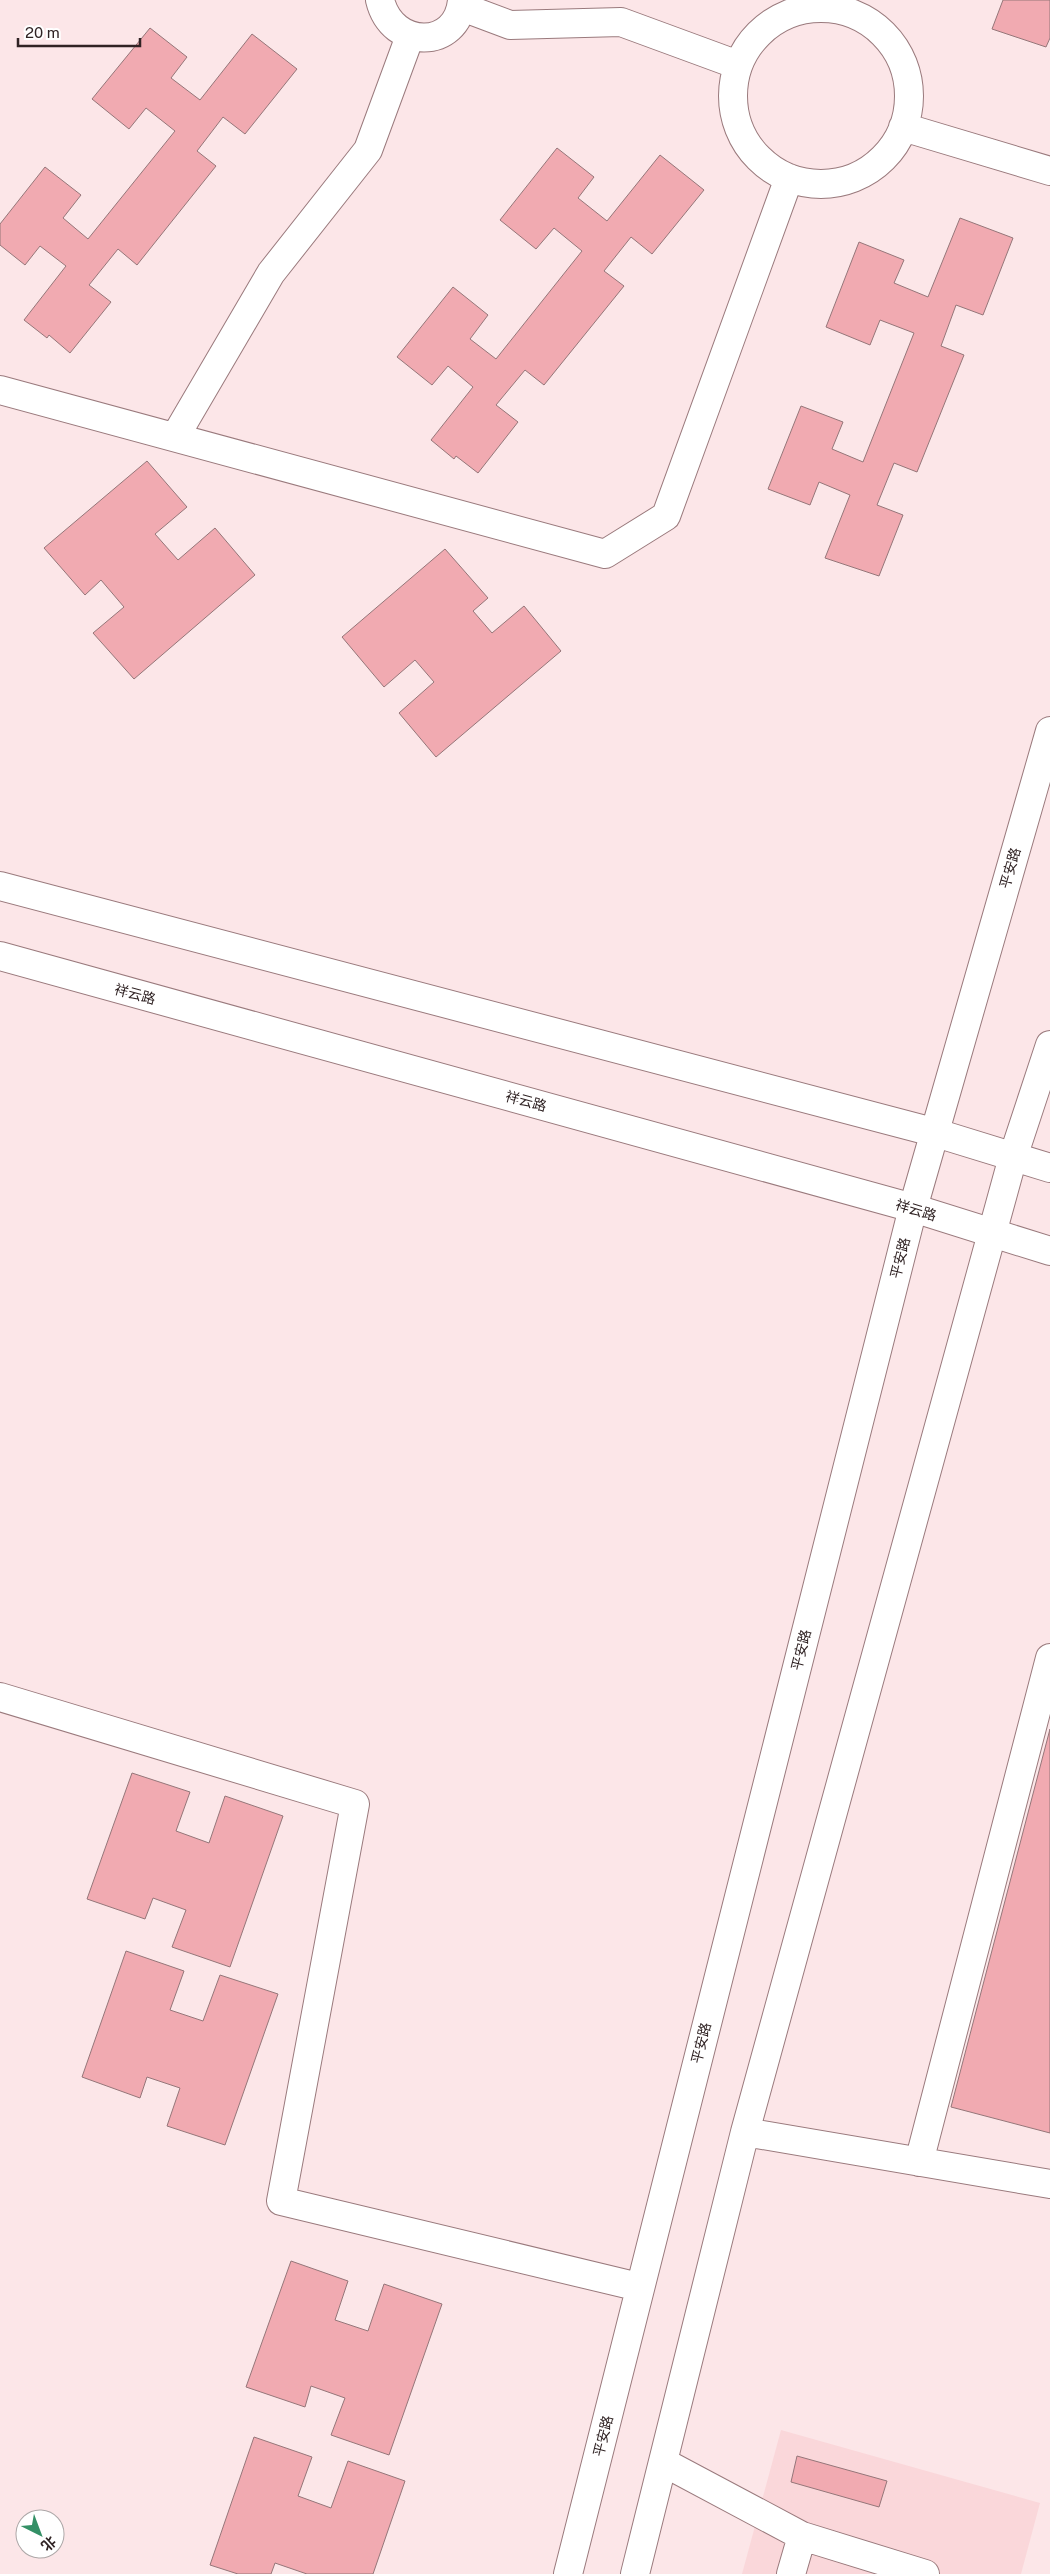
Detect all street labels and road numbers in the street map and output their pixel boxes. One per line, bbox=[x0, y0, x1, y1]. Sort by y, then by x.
street label: 平安路 bbox=[997, 846, 1023, 890]
street label: 祥云路 bbox=[113, 981, 157, 1007]
street label: 祥云路 bbox=[504, 1088, 548, 1114]
street label: 祥云路 bbox=[894, 1196, 938, 1224]
street label: 平安路 bbox=[887, 1236, 913, 1280]
street label: 平安路 bbox=[788, 1628, 814, 1672]
street label: 平安路 bbox=[688, 2021, 714, 2065]
street label: 平安路 bbox=[590, 2414, 616, 2458]

